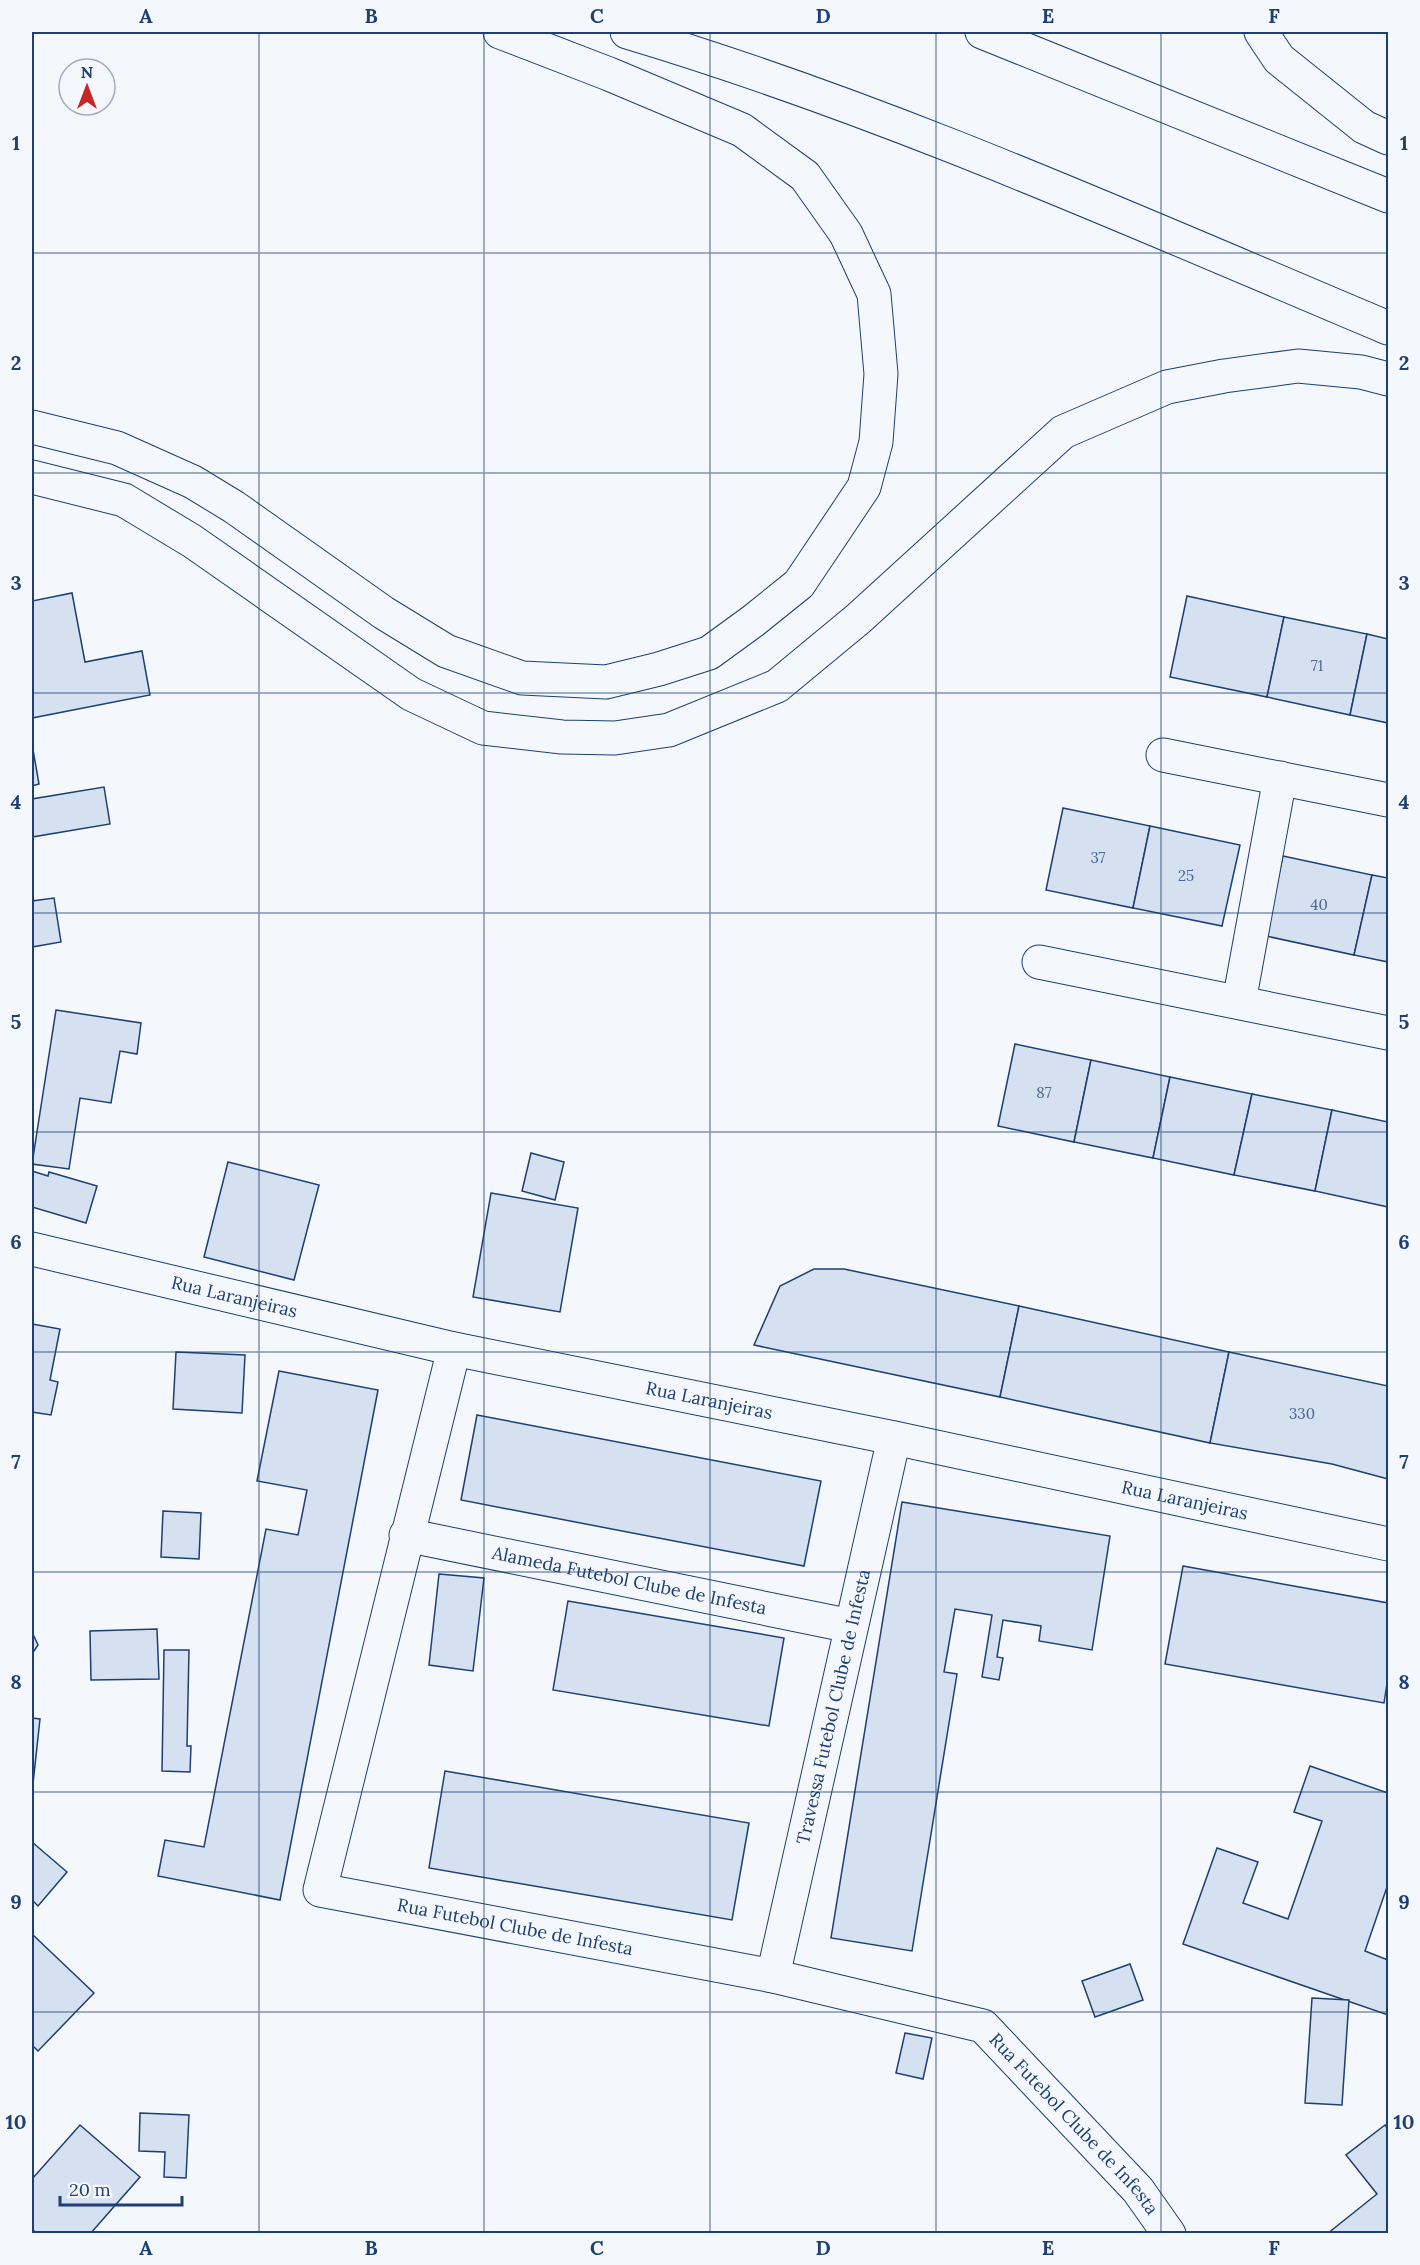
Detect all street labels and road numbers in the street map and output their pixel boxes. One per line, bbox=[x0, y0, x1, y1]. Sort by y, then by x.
street label: Rua Laranjeiras bbox=[169, 1270, 300, 1323]
street label: Rua Laranjeiras bbox=[644, 1376, 775, 1424]
street label: Rua Laranjeiras bbox=[1119, 1475, 1250, 1525]
street label: Alameda Futebol Clube de Infesta bbox=[489, 1541, 769, 1619]
street label: Travessa Futebol Clube de Infesta bbox=[791, 1567, 875, 1846]
street label: Rua Futebol Clube de Infesta bbox=[395, 1893, 635, 1960]
street label: Rua Futebol Clube de Infesta bbox=[985, 2028, 1164, 2219]

